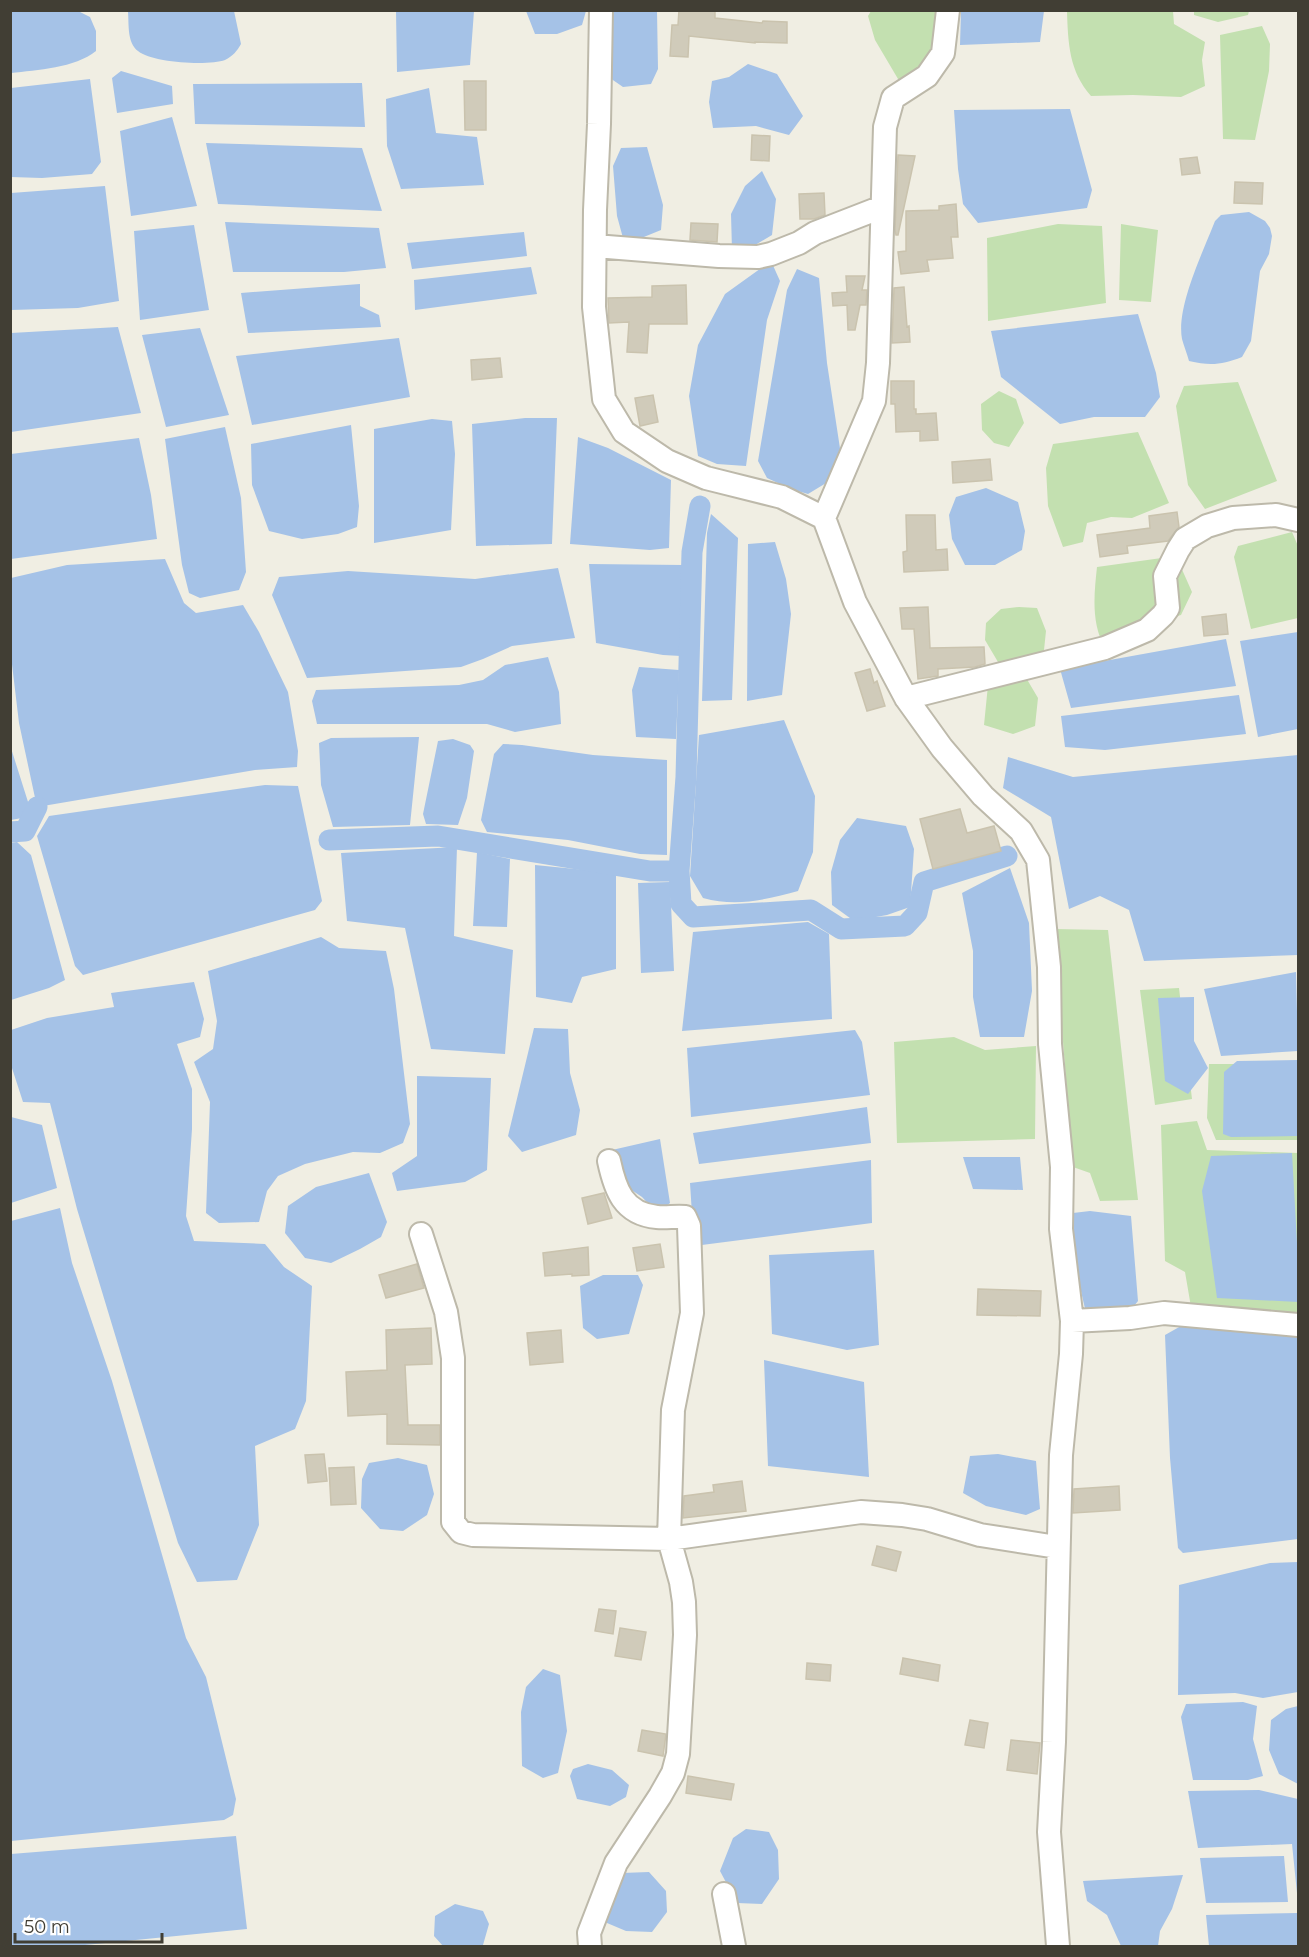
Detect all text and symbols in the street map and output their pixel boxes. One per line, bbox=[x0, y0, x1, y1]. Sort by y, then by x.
scale bar bbox=[15, 1906, 162, 1944]
text: 50 m bbox=[24, 1916, 70, 1938]

